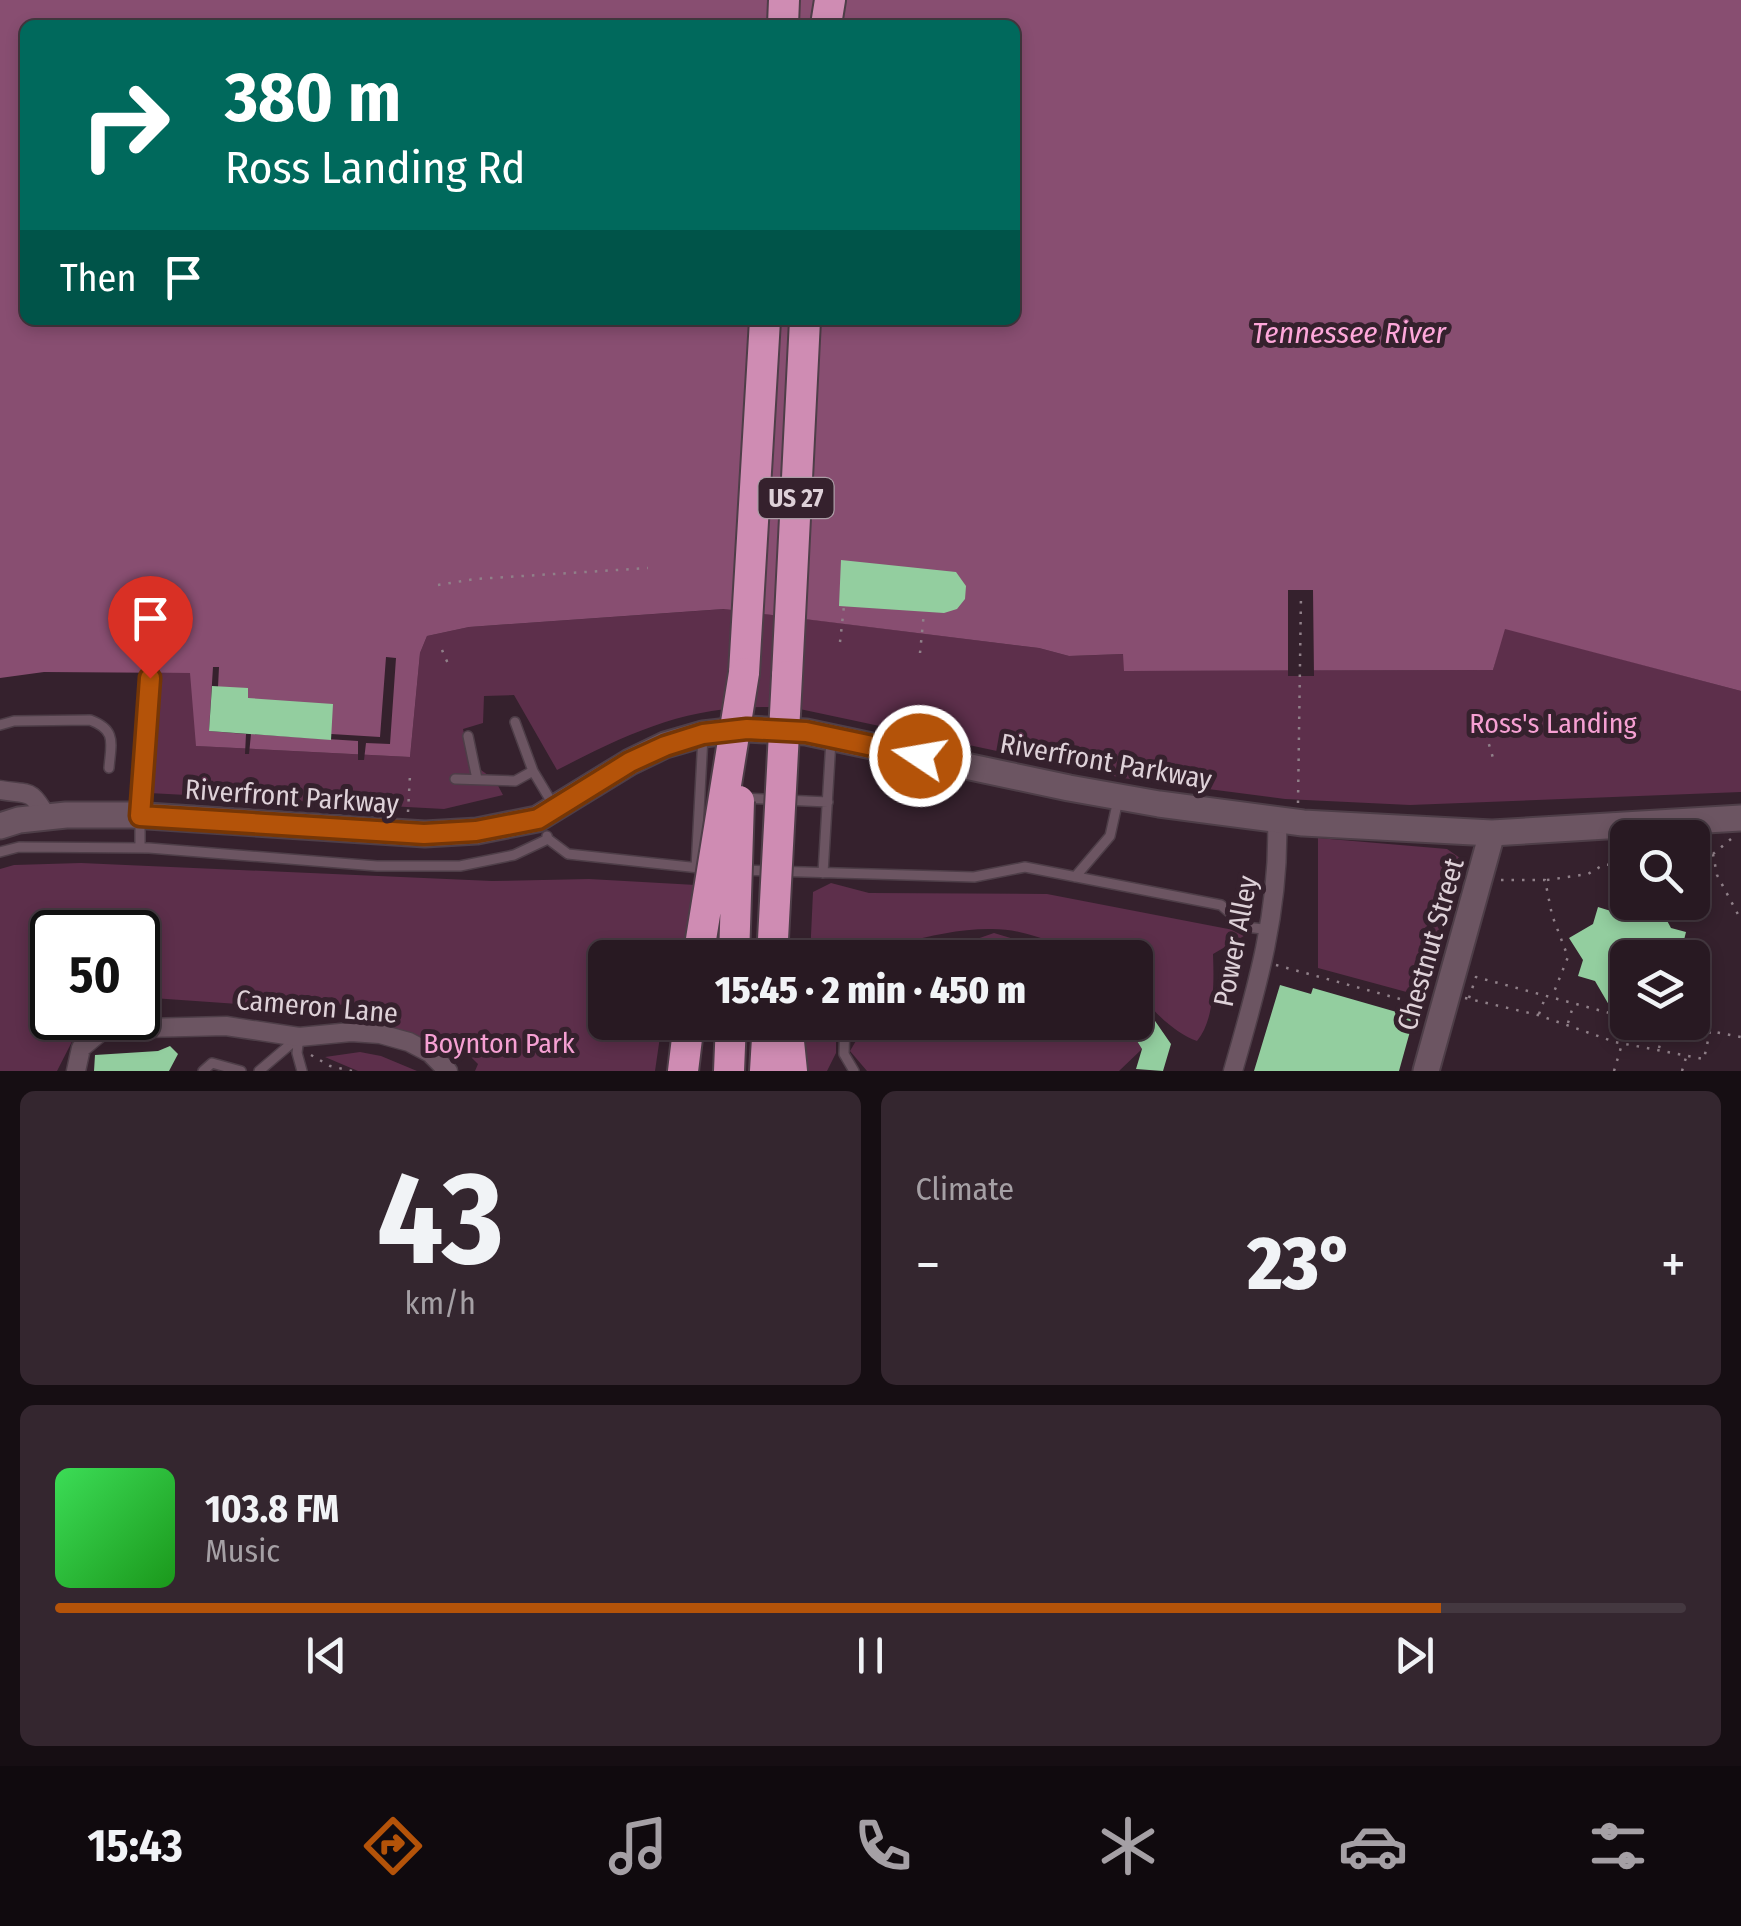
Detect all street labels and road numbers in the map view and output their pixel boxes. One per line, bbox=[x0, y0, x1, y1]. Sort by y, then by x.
road number: US 27 bbox=[758, 478, 834, 518]
street label: Riverfront Parkway bbox=[997, 727, 1215, 796]
street label: Riverfront Parkway bbox=[184, 773, 401, 820]
street label: Chestnut Street bbox=[1390, 853, 1471, 1034]
street label: Power Alley bbox=[1207, 872, 1264, 1009]
street label: Cameron Lane bbox=[235, 983, 399, 1030]

